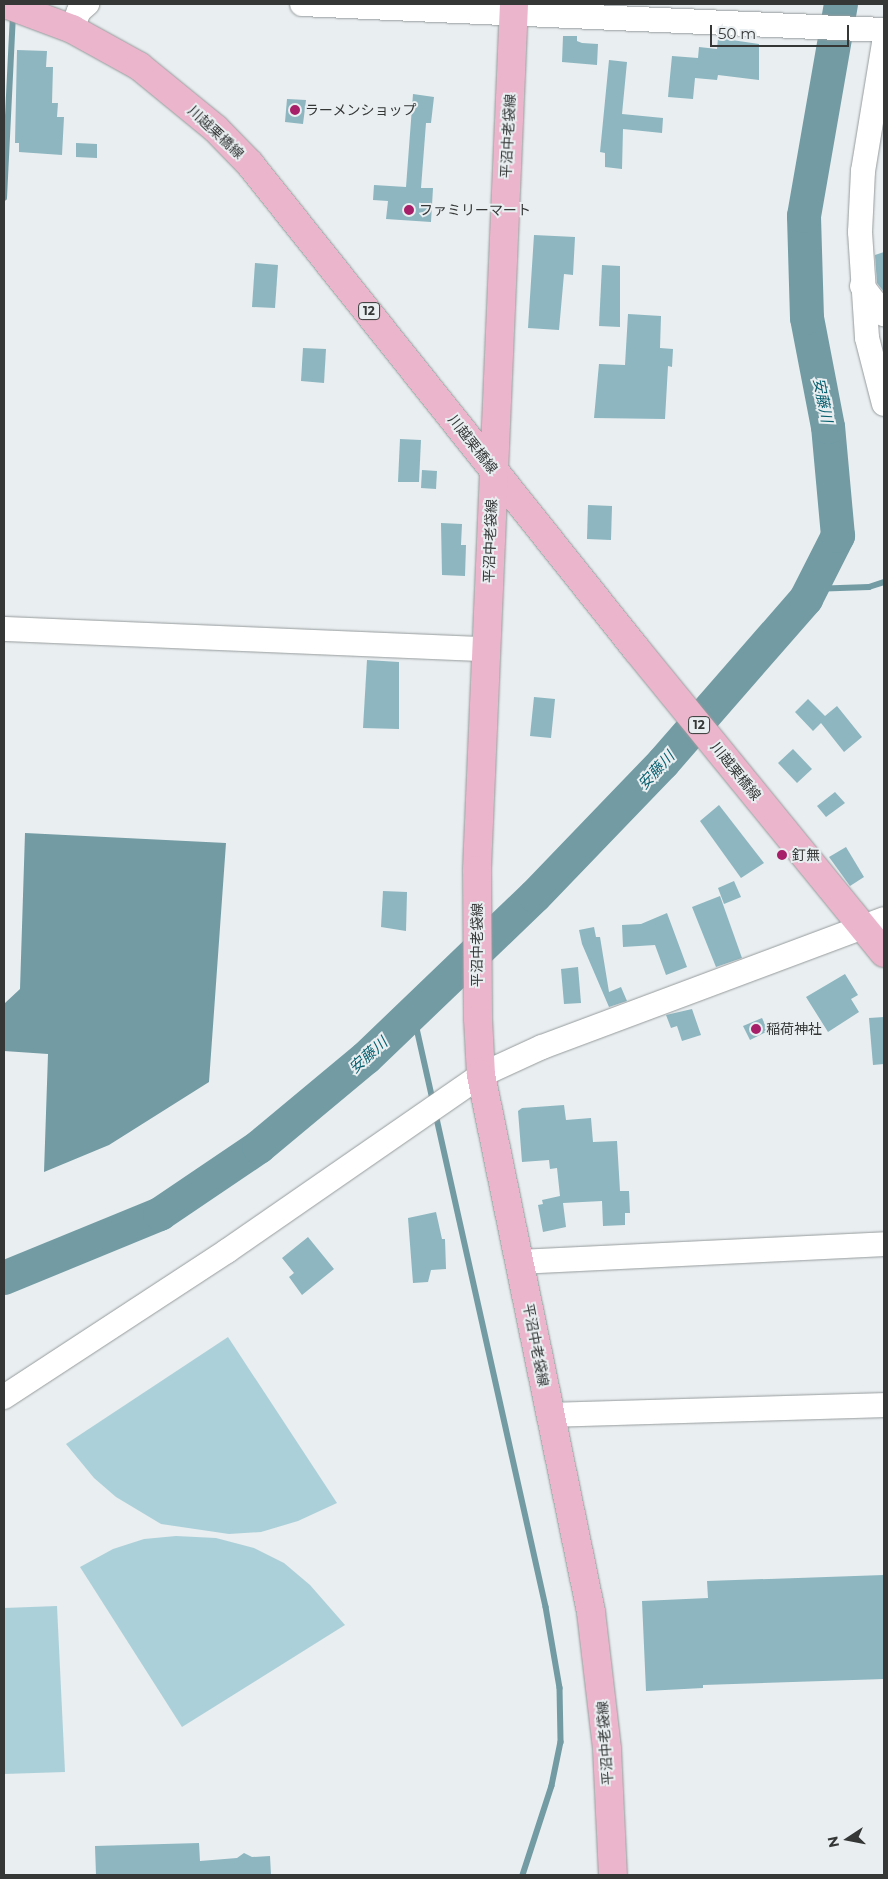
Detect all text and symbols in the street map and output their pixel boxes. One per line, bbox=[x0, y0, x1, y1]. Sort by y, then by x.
scale bar bbox=[713, 15, 852, 47]
text: 50 m bbox=[718, 24, 756, 43]
street label: 平沼中老袋線 bbox=[497, 94, 519, 178]
street label: 川越栗橋線 bbox=[185, 102, 247, 162]
place label: ラーメンショップ bbox=[305, 102, 417, 118]
marker: ラーメンショップ bbox=[289, 104, 301, 116]
place label: ファミリーマート bbox=[419, 202, 531, 218]
marker: ファミリーマート bbox=[403, 204, 415, 216]
road number: 12 bbox=[358, 302, 380, 321]
water label: 安藤川 bbox=[810, 376, 836, 424]
street label: 川越栗橋線 bbox=[445, 411, 501, 477]
street label: 平沼中老袋線 bbox=[480, 499, 500, 583]
road number: 12 bbox=[688, 716, 710, 734]
street label: 川越栗橋線 bbox=[707, 739, 765, 803]
water label: 安藤川 bbox=[634, 747, 678, 793]
place label: 釘無 bbox=[792, 847, 820, 863]
marker: 釘無 bbox=[776, 849, 788, 861]
street label: 平沼中老袋線 bbox=[469, 903, 485, 987]
place label: 稲荷神社 bbox=[766, 1021, 822, 1037]
marker: 稲荷神社 bbox=[750, 1023, 762, 1035]
water label: 安藤川 bbox=[345, 1033, 391, 1077]
street label: 平沼中老袋線 bbox=[520, 1302, 552, 1388]
street label: 平沼中老袋線 bbox=[594, 1701, 616, 1785]
north arrow bbox=[823, 1814, 873, 1864]
text: N bbox=[823, 1835, 843, 1849]

